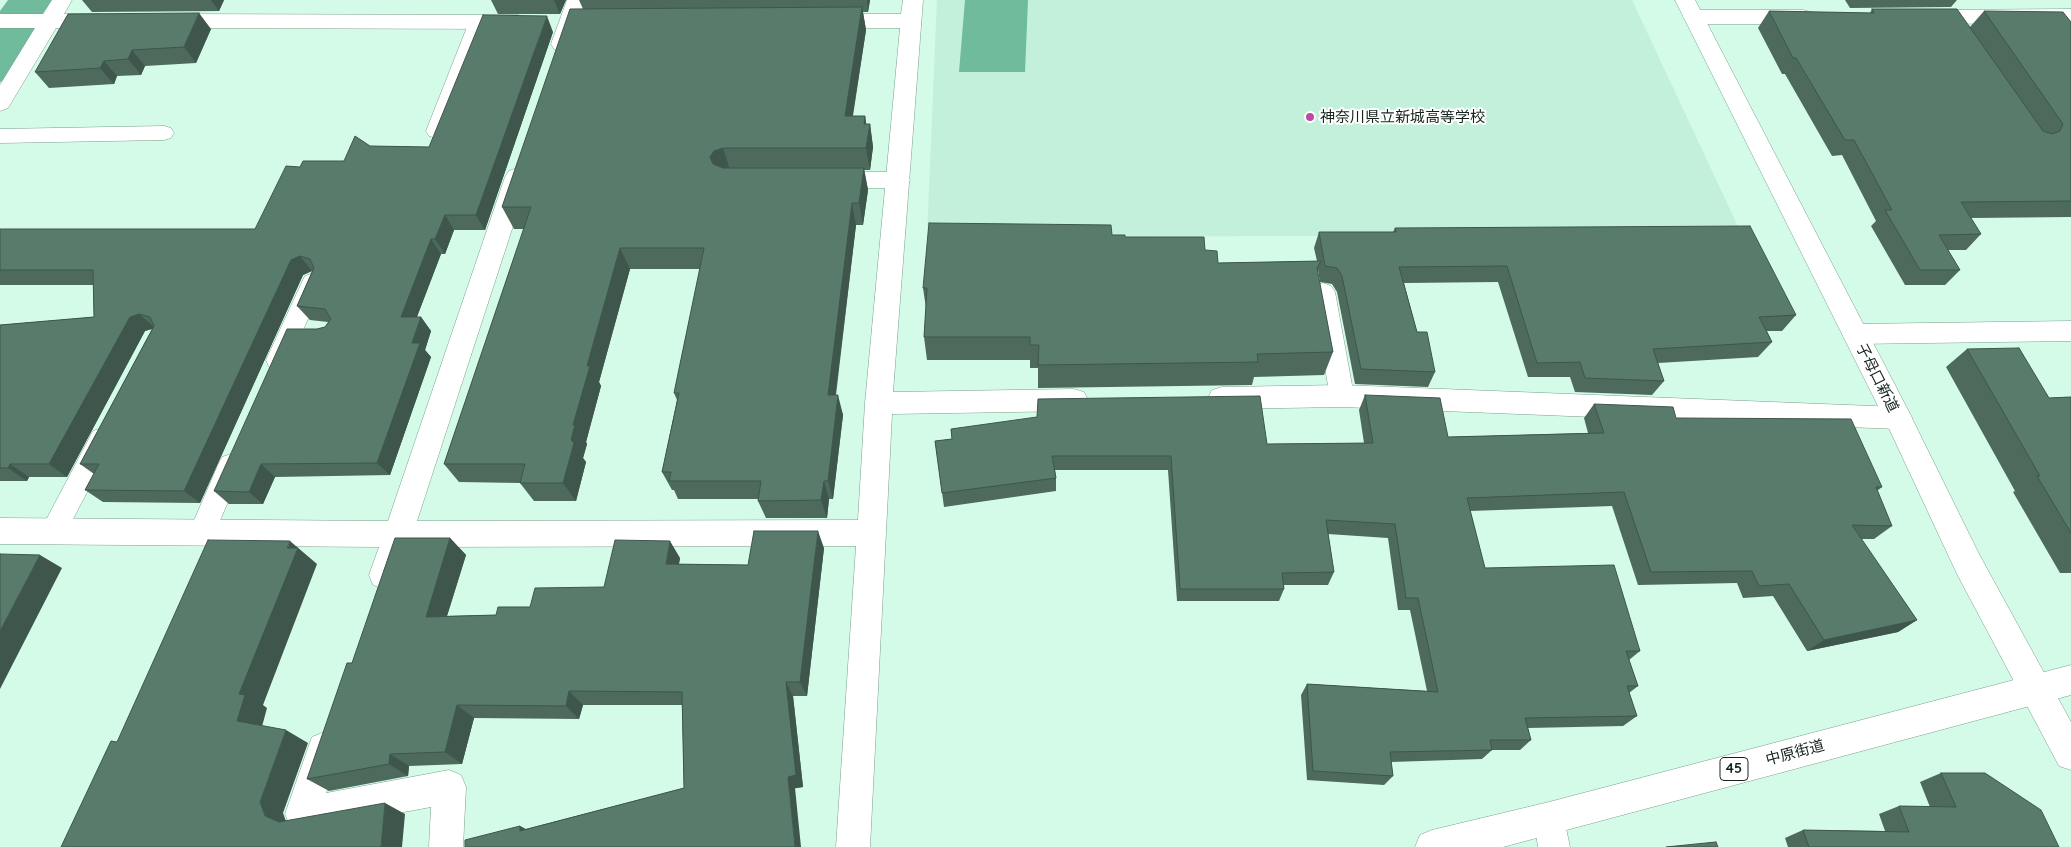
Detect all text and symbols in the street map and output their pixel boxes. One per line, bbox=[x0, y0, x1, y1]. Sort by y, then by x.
place label: 神奈川県立新城高等学校 bbox=[1320, 108, 1485, 126]
marker: 神奈川県立新城高等学校 bbox=[1304, 111, 1316, 123]
street label: 子母口新道 bbox=[1852, 341, 1902, 415]
street label: 中原街道 bbox=[1764, 737, 1826, 769]
road number: 45 bbox=[1720, 758, 1748, 781]

